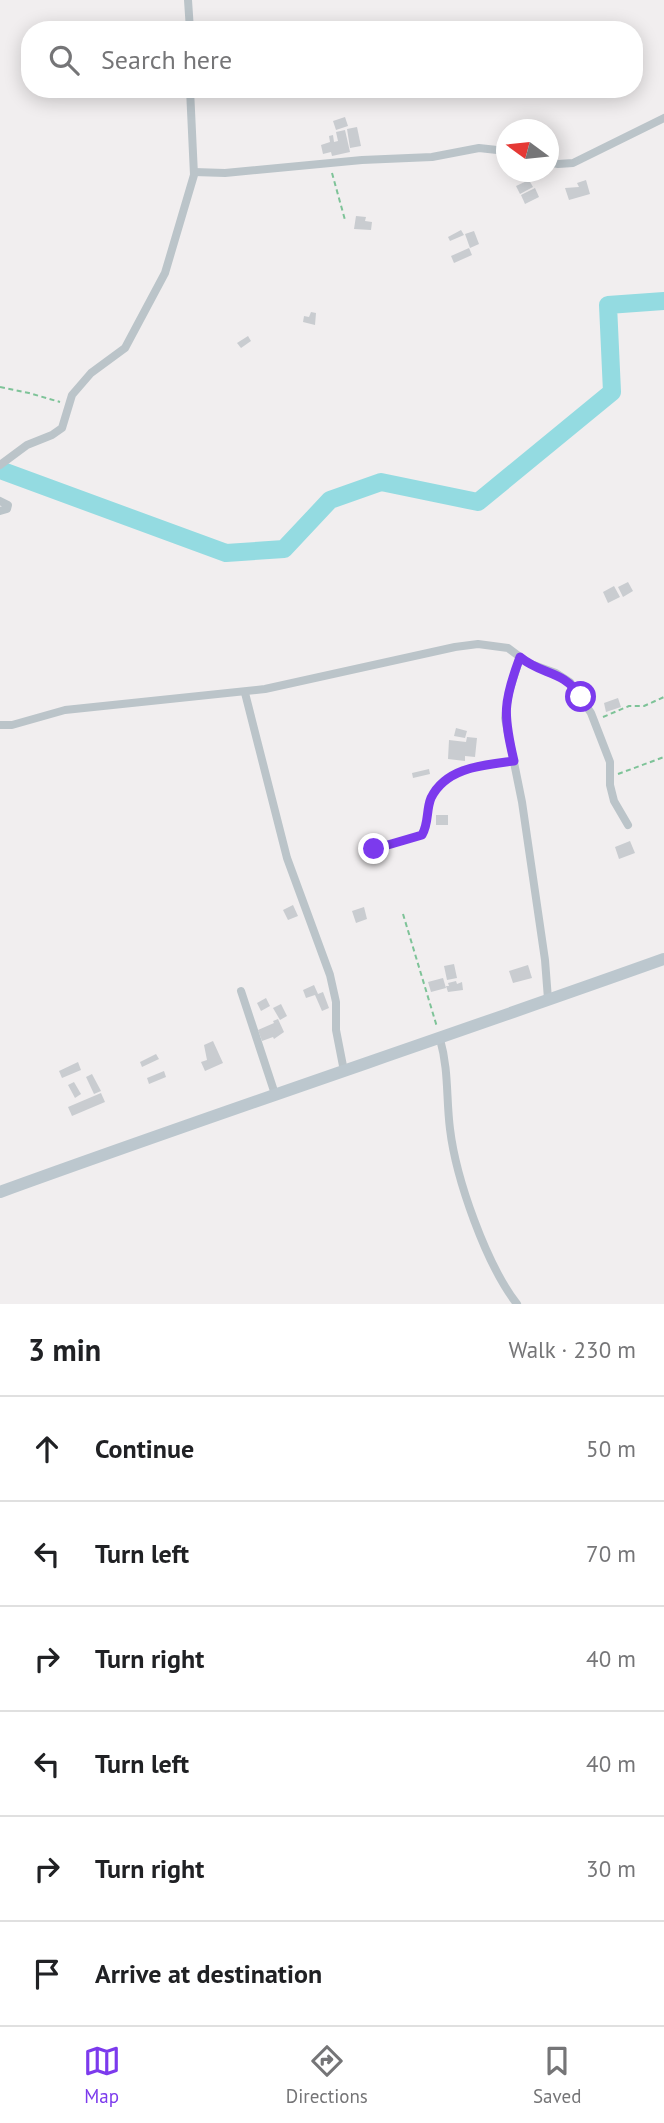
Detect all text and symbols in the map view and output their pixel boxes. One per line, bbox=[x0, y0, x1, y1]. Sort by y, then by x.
search box bbox=[21, 21, 643, 98]
icon: search bbox=[45, 41, 83, 79]
text: Search here bbox=[101, 43, 232, 76]
north arrow bbox=[496, 119, 559, 182]
route start bbox=[565, 681, 596, 712]
route end bbox=[358, 833, 389, 864]
text: 3 min bbox=[28, 1330, 101, 1369]
text: Walk · 230 m bbox=[509, 1335, 636, 1364]
icon: ahead bbox=[28, 1430, 66, 1468]
text: Continue bbox=[95, 1432, 194, 1465]
text: 50 m bbox=[586, 1434, 636, 1463]
icon: left bbox=[28, 1535, 66, 1573]
text: Turn left bbox=[95, 1537, 189, 1570]
text: 70 m bbox=[586, 1539, 636, 1568]
icon: right bbox=[28, 1640, 66, 1678]
text: Turn right bbox=[95, 1642, 204, 1675]
text: 40 m bbox=[586, 1644, 636, 1673]
icon: left bbox=[28, 1745, 66, 1783]
text: Turn left bbox=[95, 1747, 189, 1780]
text: 40 m bbox=[586, 1749, 636, 1778]
icon: right bbox=[28, 1850, 66, 1888]
text: Turn right bbox=[95, 1852, 204, 1885]
text: 30 m bbox=[586, 1854, 636, 1883]
icon: arrive bbox=[28, 1955, 66, 1993]
text: Arrive at destination bbox=[95, 1957, 322, 1990]
tab: Map bbox=[83, 2042, 121, 2108]
tab: Directions bbox=[286, 2042, 368, 2108]
tab: Saved bbox=[533, 2042, 581, 2108]

